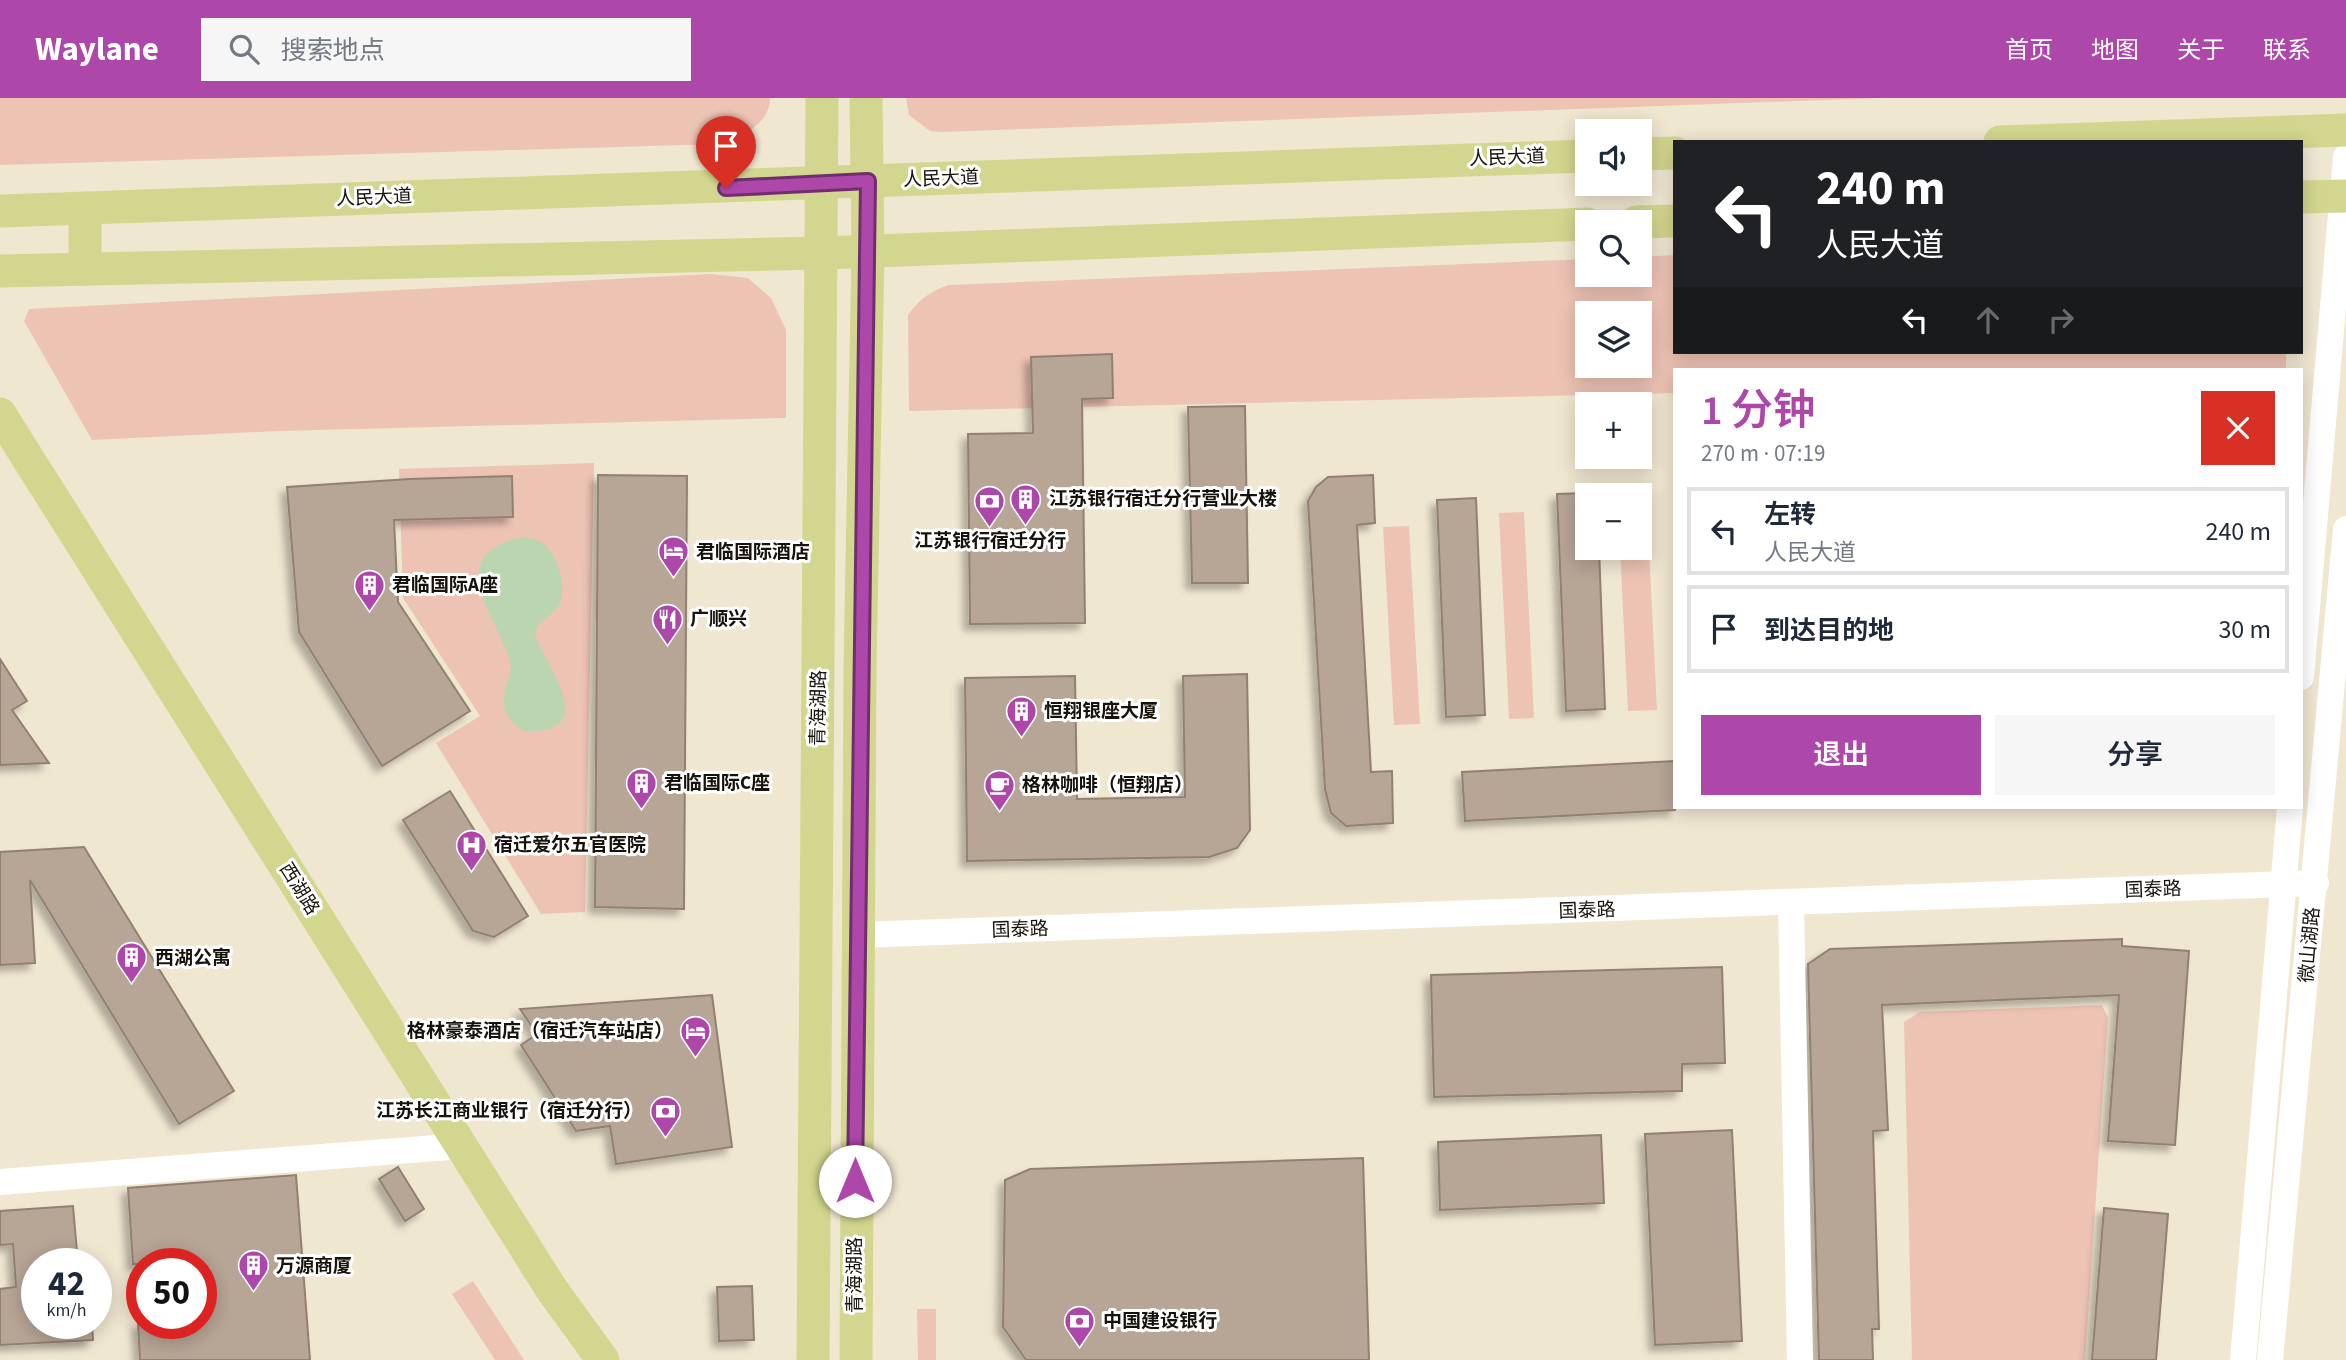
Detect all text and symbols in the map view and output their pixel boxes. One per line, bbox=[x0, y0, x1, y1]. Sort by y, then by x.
search box bbox=[201, 18, 691, 81]
text: Waylane bbox=[35, 26, 159, 73]
icon: search bbox=[225, 30, 263, 68]
text: 搜索地点 bbox=[281, 32, 385, 69]
text: 首页 bbox=[2005, 33, 2053, 68]
text: 地图 bbox=[2091, 33, 2139, 68]
text: 关于 bbox=[2177, 33, 2225, 68]
text: 联系 bbox=[2263, 33, 2311, 68]
pin bbox=[696, 116, 756, 188]
map controls bbox=[1575, 119, 1652, 560]
button: sound bbox=[1575, 119, 1652, 196]
icon: arrive bbox=[707, 127, 745, 165]
street label: 人民大道 bbox=[1469, 143, 1545, 173]
text: 240 m bbox=[1816, 154, 1945, 224]
street label: 人民大道 bbox=[903, 164, 979, 194]
icon: left bbox=[1701, 168, 1792, 259]
street label: 人民大道 bbox=[336, 183, 412, 213]
button: search bbox=[1575, 210, 1652, 287]
text: 人民大道 bbox=[1816, 223, 1944, 269]
button: layers bbox=[1575, 301, 1652, 378]
icon: left bbox=[1896, 301, 1934, 339]
icon: ahead bbox=[1969, 301, 2007, 339]
icon: right bbox=[2042, 301, 2080, 339]
text: 1 分钟 bbox=[1701, 381, 1815, 441]
button: close bbox=[2201, 391, 2275, 465]
button: + bbox=[1575, 392, 1652, 469]
text: 270 m · 07:19 bbox=[1701, 437, 1825, 470]
building icon: 江苏银行宿迁分行营业大楼 bbox=[1009, 482, 1043, 526]
button: − bbox=[1575, 483, 1652, 560]
bank icon: 江苏银行宿迁分行 bbox=[973, 485, 1007, 529]
place label: 江苏银行宿迁分行营业大楼 bbox=[1049, 486, 1277, 513]
text: 左转 bbox=[1764, 496, 1816, 533]
icon: left bbox=[1705, 512, 1743, 550]
text: 240 m bbox=[2205, 513, 2271, 550]
place label: 江苏银行宿迁分行 bbox=[914, 528, 1066, 555]
hotel icon: 君临国际酒店 bbox=[656, 535, 690, 579]
text: 人民大道 bbox=[1764, 536, 1856, 569]
place label: 君临国际酒店 bbox=[696, 539, 810, 566]
building icon: 君临国际A座 bbox=[352, 568, 386, 612]
place label: 君临国际A座 bbox=[392, 572, 498, 599]
restaurant icon: 广顺兴 bbox=[650, 602, 684, 646]
place label: 广顺兴 bbox=[690, 606, 747, 633]
icon: arrive bbox=[1705, 610, 1743, 648]
text: 30 m bbox=[2218, 611, 2271, 648]
text: 到达目的地 bbox=[1764, 612, 1894, 649]
street label: 青海湖路 bbox=[805, 670, 833, 746]
building icon: 恒翔银座大厦 bbox=[1004, 694, 1038, 738]
place label: 恒翔银座大厦 bbox=[1044, 698, 1158, 725]
button: 退出 bbox=[1701, 715, 1981, 795]
button: 分享 bbox=[1995, 715, 2275, 795]
building icon: 君临国际C座 bbox=[624, 766, 658, 810]
cafe icon: 格林咖啡（恒翔店） bbox=[982, 768, 1016, 812]
place label: 君临国际C座 bbox=[664, 770, 770, 797]
place label: 格林咖啡（恒翔店） bbox=[1022, 772, 1193, 799]
hospital icon: 宿迁爱尔五官医院 bbox=[454, 828, 488, 872]
place label: 宿迁爱尔五官医院 bbox=[494, 832, 646, 859]
street label: 西湖路 bbox=[272, 858, 326, 920]
street label: 国泰路 bbox=[2124, 876, 2182, 904]
street label: 国泰路 bbox=[1558, 897, 1616, 925]
street label: 微山湖路 bbox=[2293, 906, 2327, 984]
street label: 国泰路 bbox=[991, 916, 1049, 944]
building icon: 西湖公寓 bbox=[115, 941, 149, 985]
place label: 西湖公寓 bbox=[155, 945, 231, 972]
hotel icon: 格林豪泰酒店（宿迁汽车站店） bbox=[679, 1014, 713, 1058]
place label: 格林豪泰酒店（宿迁汽车站店） bbox=[407, 1018, 673, 1045]
bank icon: 江苏长江商业银行（宿迁分行） bbox=[648, 1094, 682, 1138]
place label: 江苏长江商业银行（宿迁分行） bbox=[376, 1098, 642, 1125]
position arrow bbox=[818, 1144, 892, 1218]
street label: 青海湖路 bbox=[842, 1237, 869, 1313]
speed limit sign: 50 bbox=[126, 1248, 217, 1339]
building icon: 万源商厦 bbox=[236, 1249, 270, 1293]
place label: 万源商厦 bbox=[276, 1253, 352, 1280]
text: 42 bbox=[48, 1259, 85, 1309]
text: km/h bbox=[47, 1298, 86, 1323]
bank icon: 中国建设银行 bbox=[1063, 1304, 1097, 1348]
place label: 中国建设银行 bbox=[1103, 1308, 1217, 1335]

